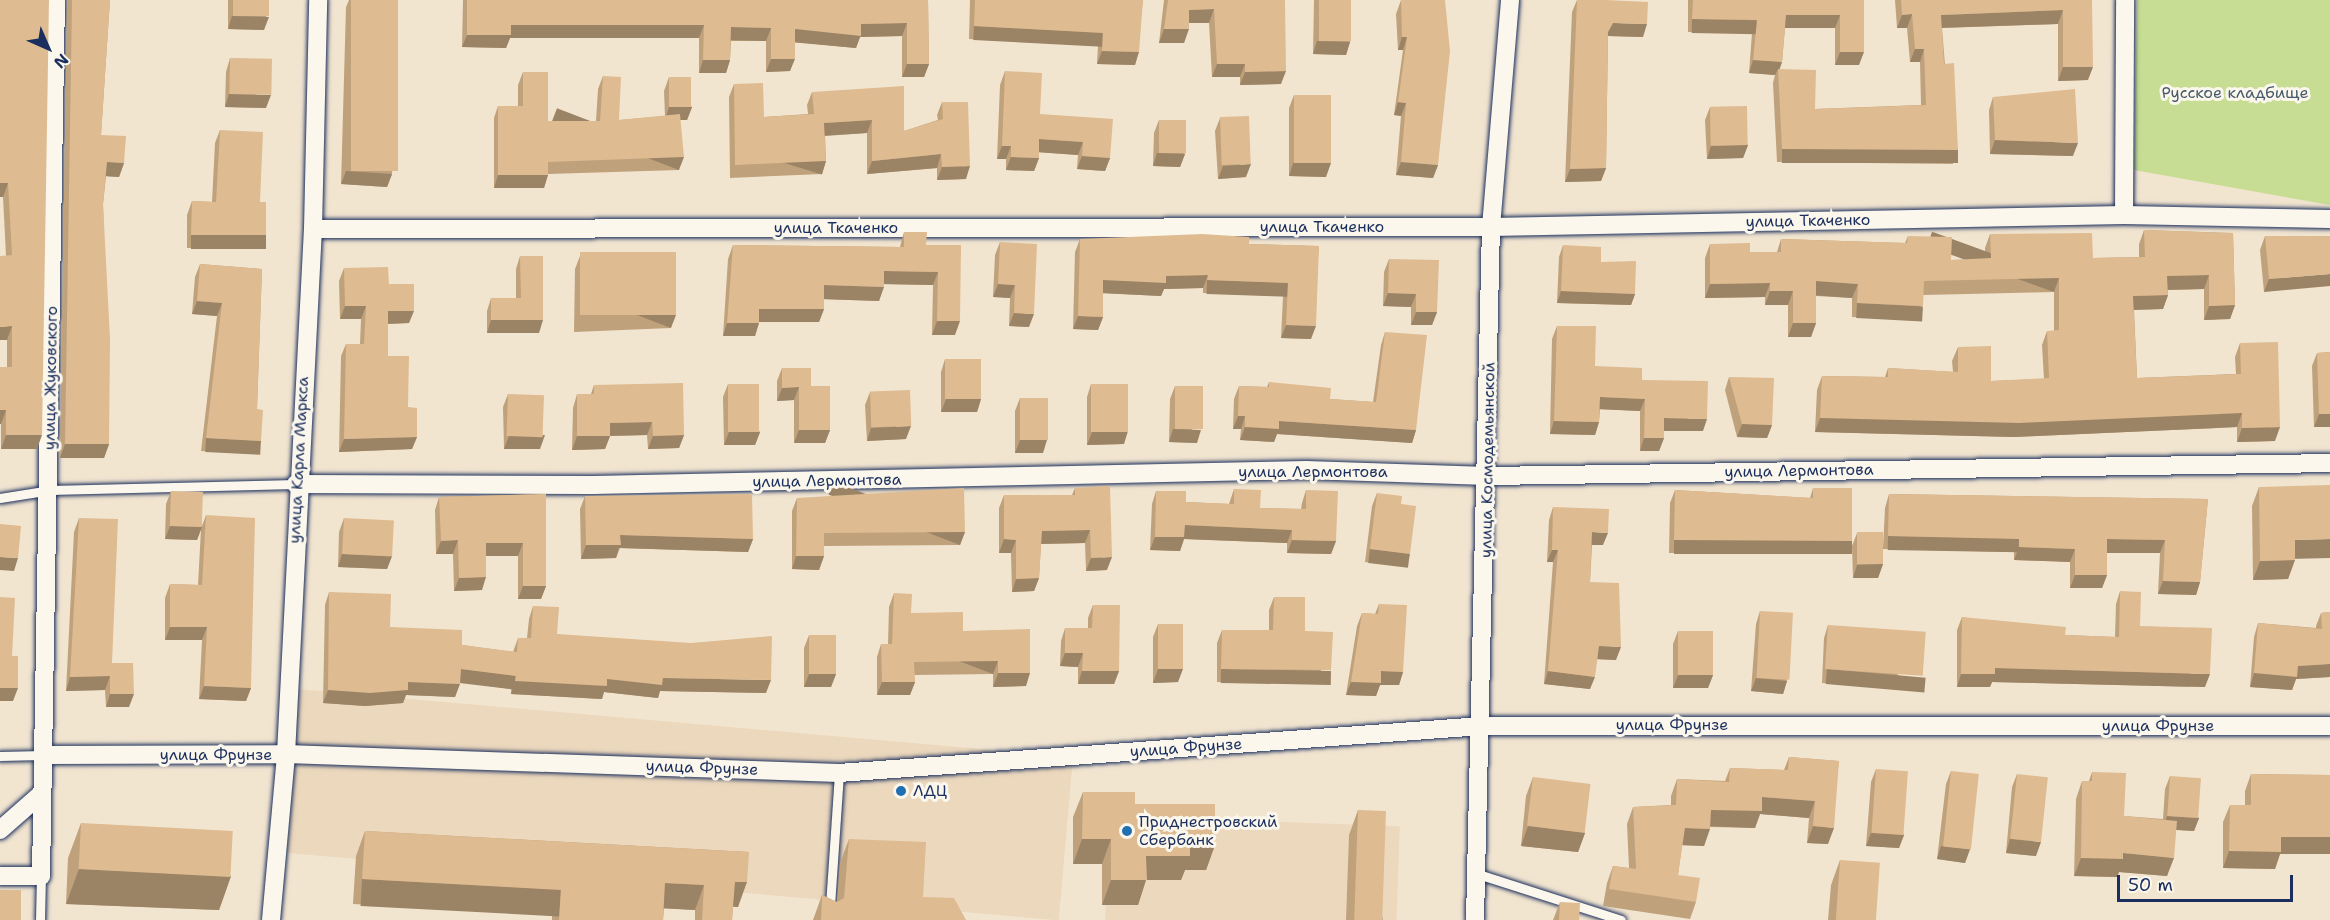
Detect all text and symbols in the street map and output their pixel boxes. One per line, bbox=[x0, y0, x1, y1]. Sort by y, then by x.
north arrow bbox=[18, 18, 78, 78]
text: N bbox=[49, 49, 73, 73]
park label: Русское кладбище bbox=[2162, 83, 2308, 103]
street label: улица Ткаченко bbox=[1746, 210, 1870, 232]
street label: улица Ткаченко bbox=[1260, 217, 1384, 237]
street label: улица Ткаченко bbox=[774, 218, 898, 238]
street label: улица Жуковского bbox=[40, 306, 62, 450]
street label: улица Космодемьянской bbox=[1477, 362, 1499, 558]
street label: улица Карла Маркса bbox=[285, 376, 313, 544]
street label: улица Лермонтова bbox=[1724, 460, 1874, 482]
street label: улица Лермонтова bbox=[1238, 462, 1388, 482]
street label: улица Лермонтова bbox=[752, 470, 902, 492]
street label: улица Фрунзе bbox=[1616, 715, 1728, 735]
street label: улица Фрунзе bbox=[2102, 716, 2214, 736]
street label: улица Фрунзе bbox=[1129, 735, 1243, 761]
street label: улица Фрунзе bbox=[160, 745, 272, 765]
street label: улица Фрунзе bbox=[645, 756, 759, 780]
place label: ЛДЦ bbox=[913, 781, 947, 801]
marker: ЛДЦ bbox=[894, 784, 908, 798]
place label: Приднестровский Сбербанк bbox=[1139, 812, 1278, 850]
marker: Приднестровский Сбербанк bbox=[1120, 824, 1134, 838]
scale bar bbox=[2120, 863, 2296, 901]
text: 50 m bbox=[2128, 873, 2173, 897]

